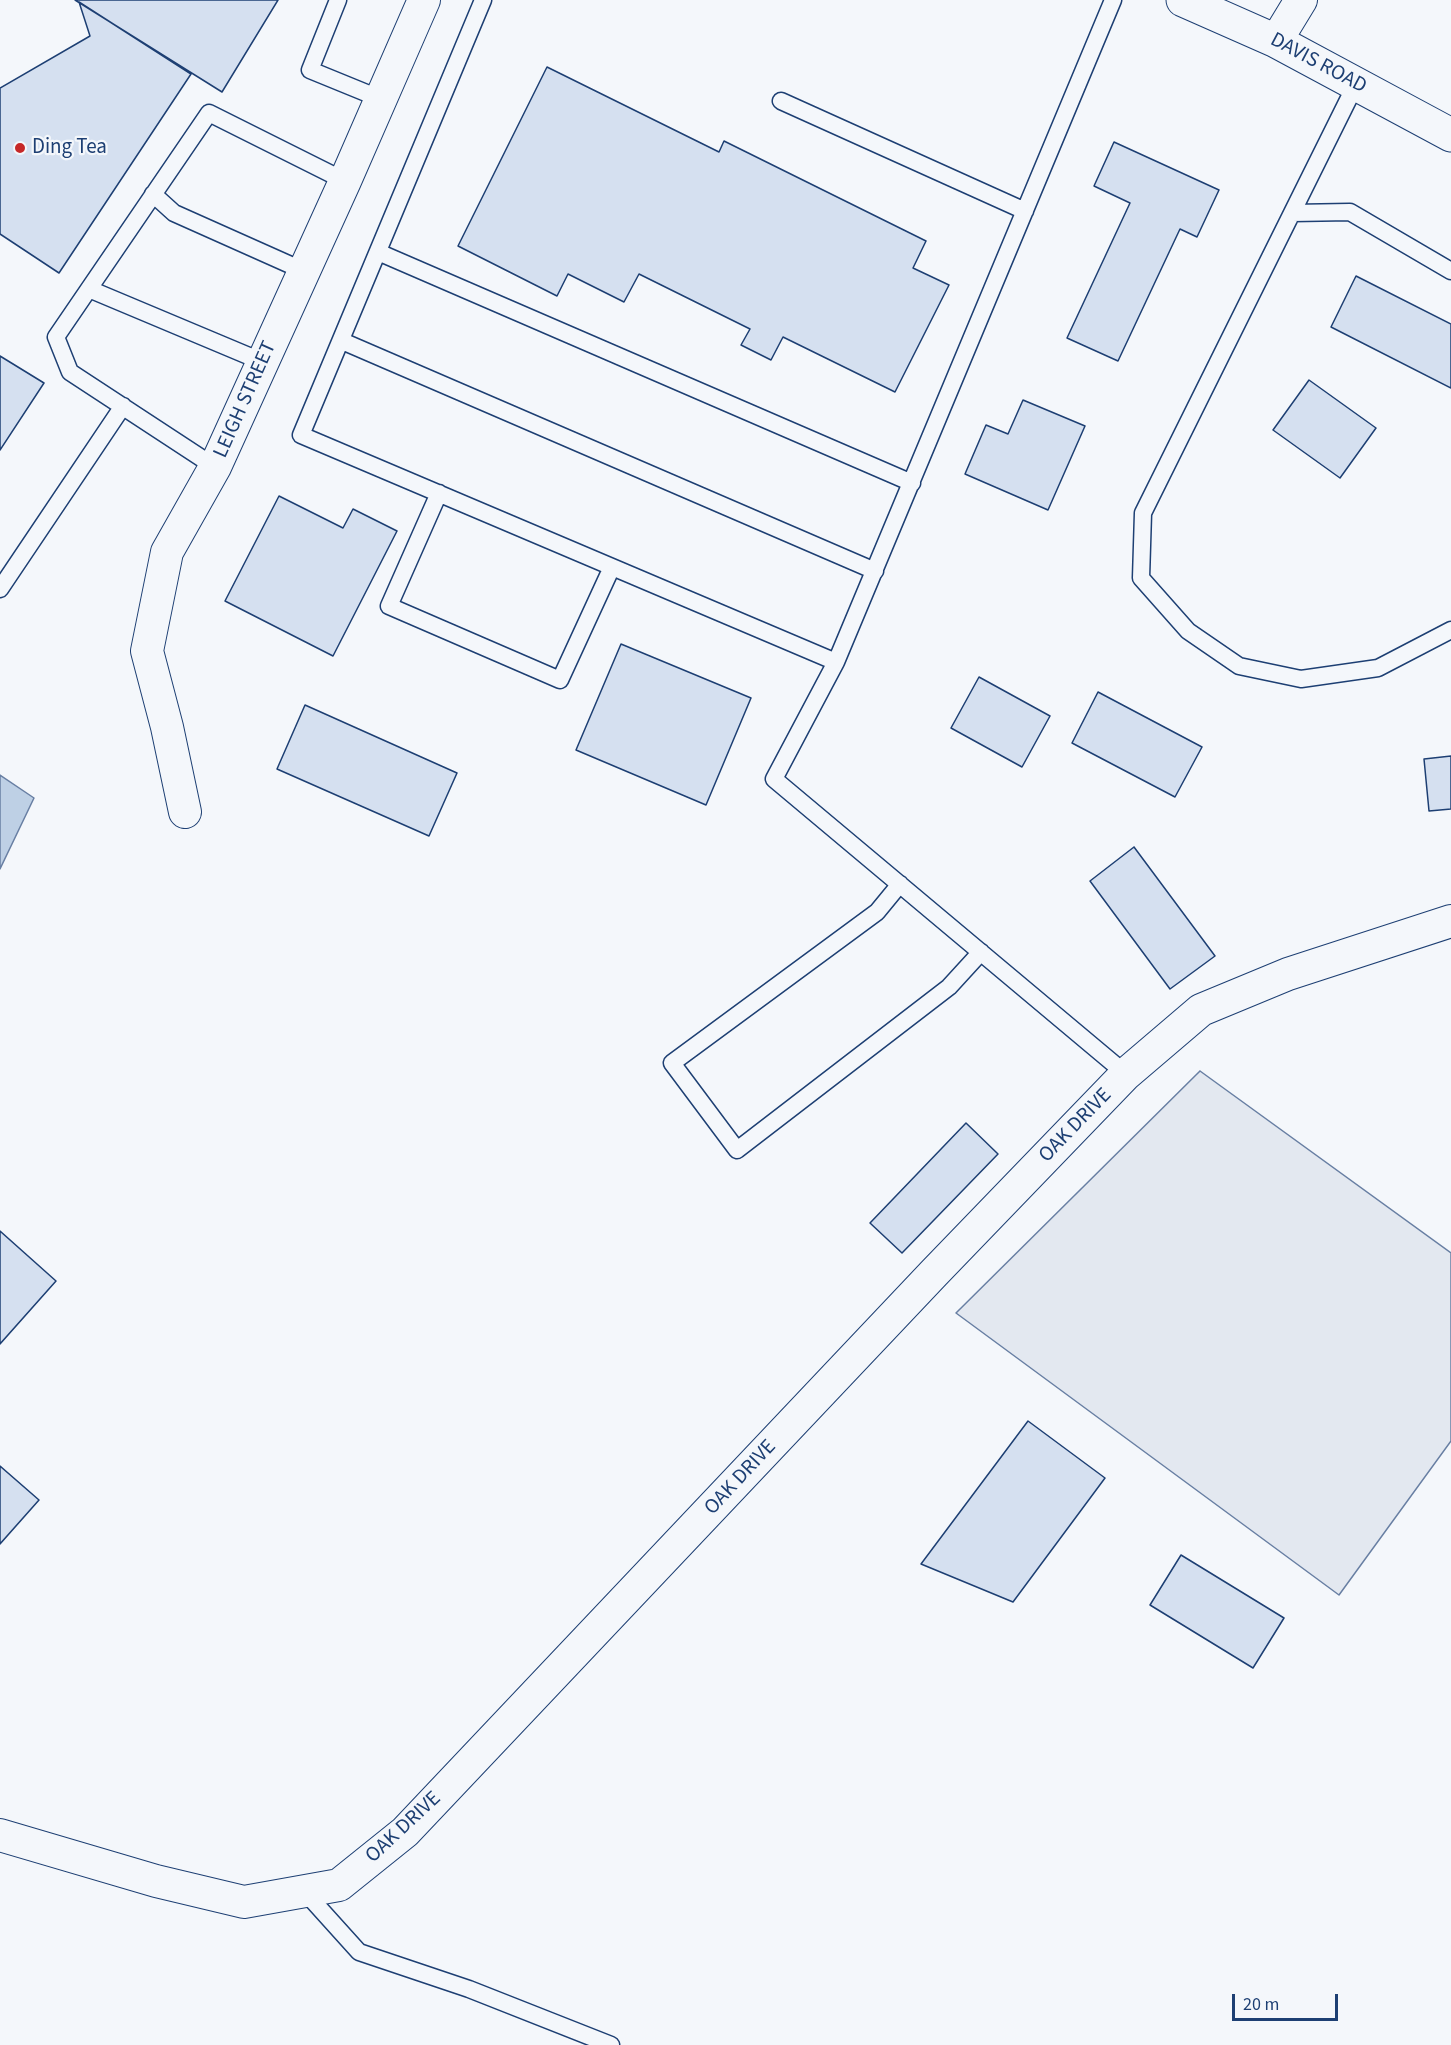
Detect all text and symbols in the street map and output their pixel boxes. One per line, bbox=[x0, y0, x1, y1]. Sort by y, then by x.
street label: DAVIS ROAD bbox=[1265, 28, 1371, 100]
place label: Ding Tea bbox=[32, 135, 107, 161]
marker: Ding Tea bbox=[13, 141, 27, 155]
street label: LEIGH STREET bbox=[209, 338, 283, 462]
street label: OAK DRIVE bbox=[1034, 1084, 1118, 1168]
street label: OAK DRIVE bbox=[700, 1435, 782, 1521]
street label: OAK DRIVE bbox=[361, 1787, 447, 1869]
scale bar bbox=[1235, 1982, 1342, 2020]
text: 20 m bbox=[1243, 1992, 1279, 2017]

